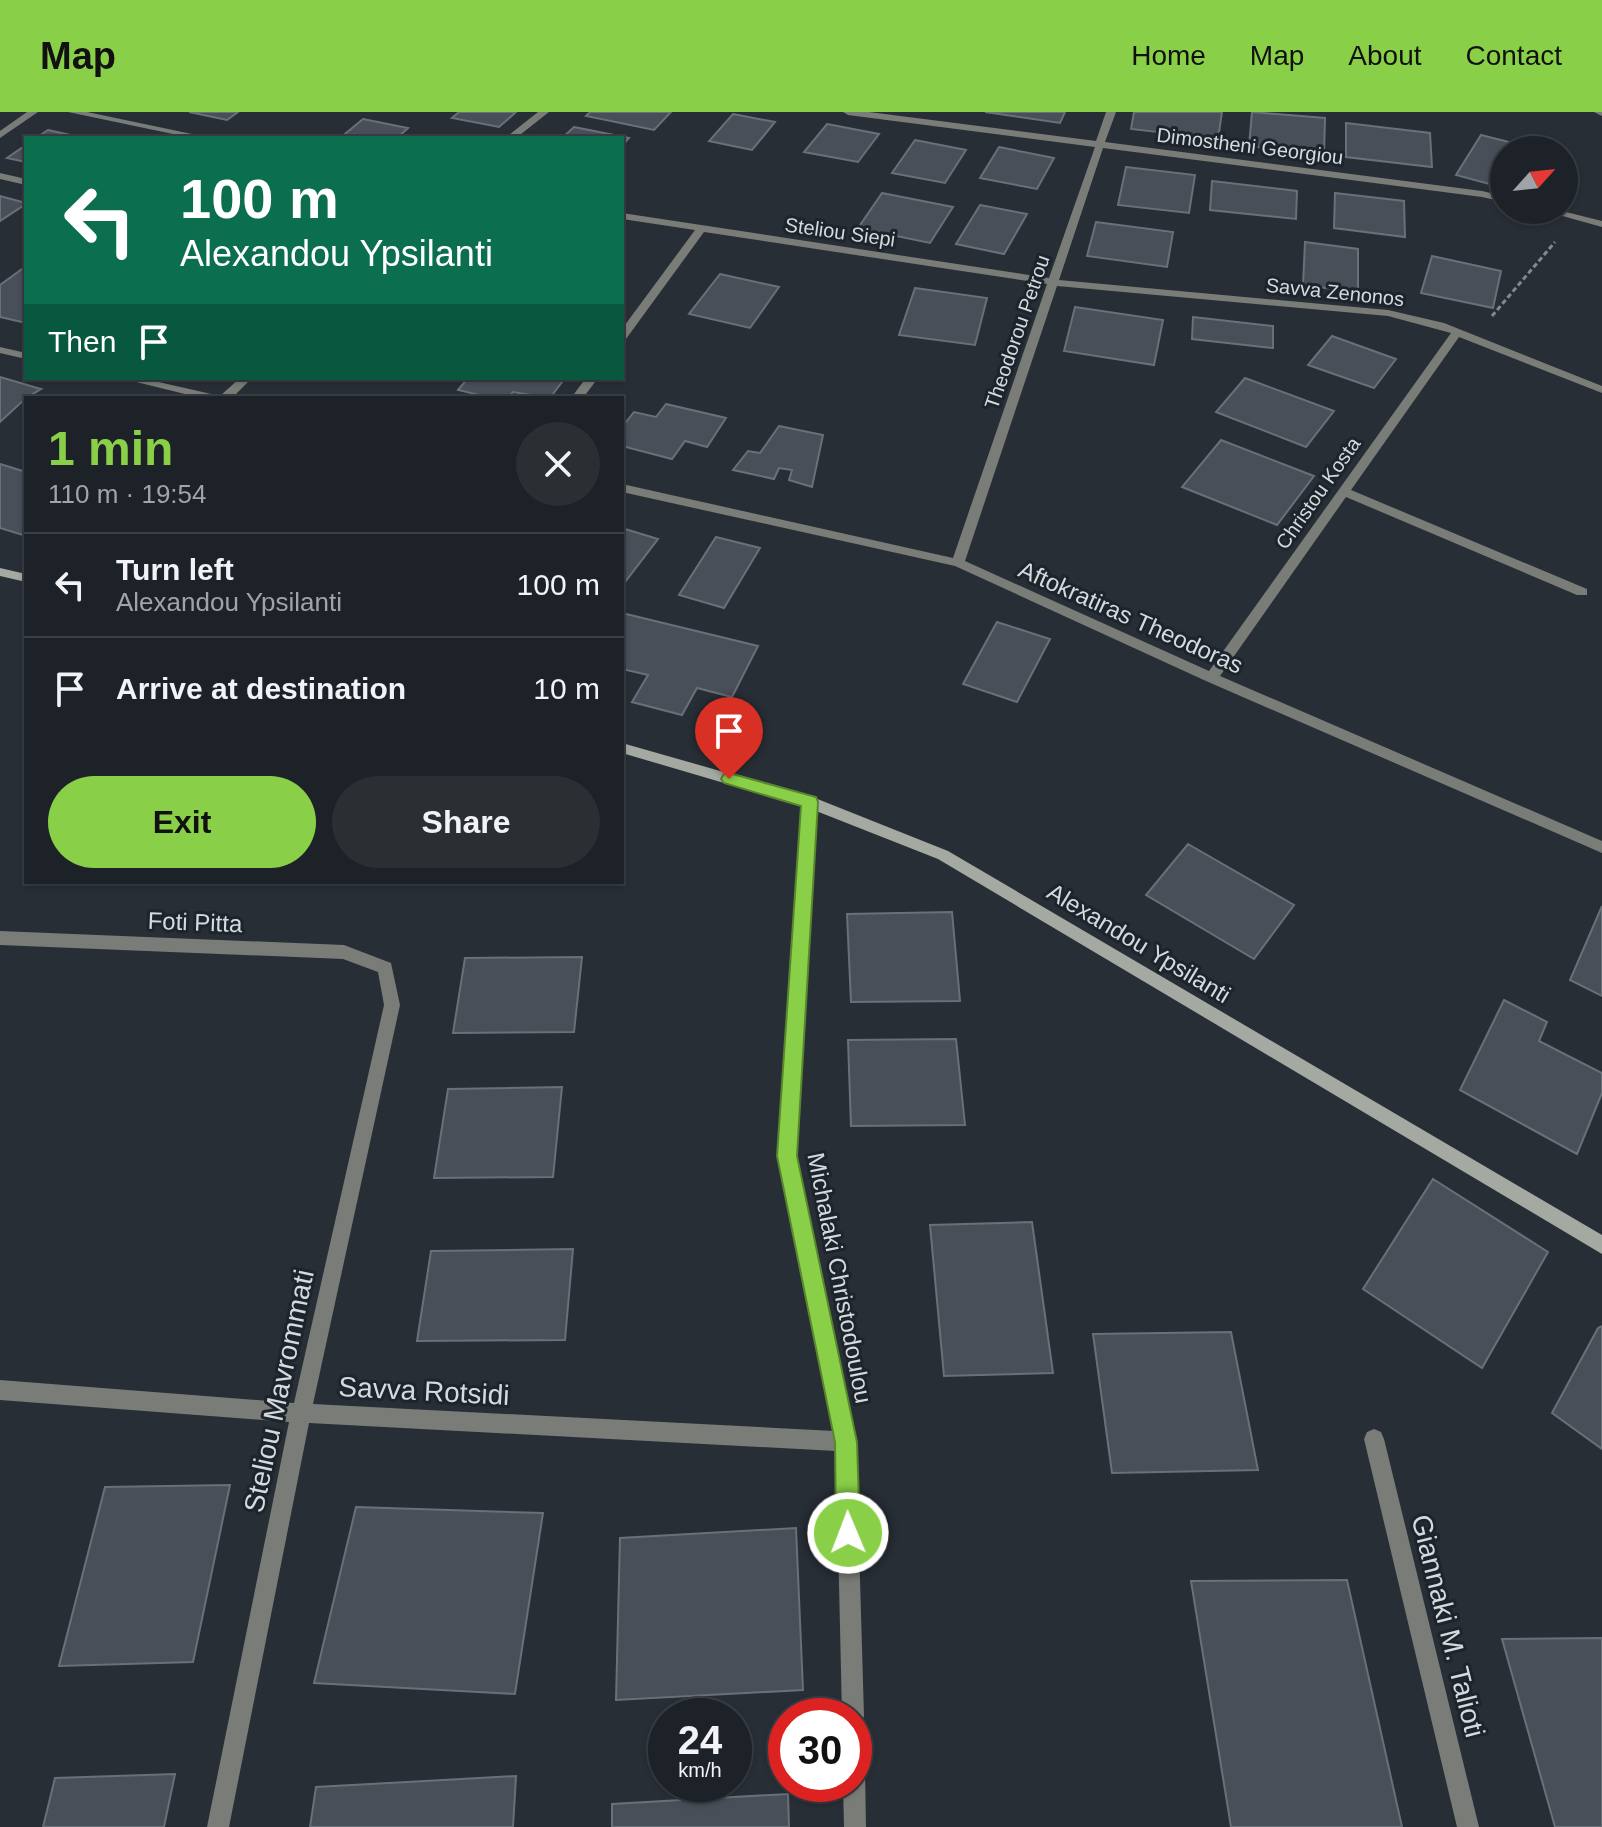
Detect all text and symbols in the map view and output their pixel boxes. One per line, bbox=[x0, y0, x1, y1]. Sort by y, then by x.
text: Map bbox=[40, 35, 116, 77]
text: Home bbox=[1131, 40, 1206, 71]
text: Map bbox=[1250, 40, 1304, 71]
text: About bbox=[1348, 40, 1422, 71]
text: Contact bbox=[1466, 40, 1562, 71]
street label: Dimostheni Georgiou bbox=[1155, 124, 1345, 168]
north arrow bbox=[1490, 136, 1578, 224]
map controls bbox=[1490, 136, 1578, 224]
text: 100 m bbox=[180, 167, 339, 230]
icon: left bbox=[48, 168, 152, 272]
street label: Steliou Siepi bbox=[783, 213, 897, 251]
text: Alexandou Ypsilanti bbox=[180, 233, 493, 274]
street label: Theodorou Petrou bbox=[980, 252, 1054, 412]
street label: Savva Zenonos bbox=[1265, 274, 1405, 310]
icon: arrive bbox=[132, 320, 176, 364]
text: Then bbox=[48, 325, 116, 358]
text: 1 min bbox=[48, 422, 173, 475]
button: close bbox=[516, 422, 600, 506]
street label: Christou Kosta bbox=[1271, 432, 1365, 553]
text: 110 m · 19:54 bbox=[48, 479, 207, 509]
text: Turn left bbox=[116, 553, 234, 586]
street label: Aftokratiras Theodoras bbox=[1015, 555, 1247, 679]
icon: left bbox=[48, 563, 92, 607]
text: 100 m bbox=[517, 568, 600, 601]
text: Alexandou Ypsilanti bbox=[116, 587, 342, 617]
icon: arrive bbox=[48, 667, 92, 711]
text: Arrive at destination bbox=[116, 672, 406, 705]
text: 10 m bbox=[533, 672, 600, 705]
pin bbox=[695, 697, 763, 779]
icon: arrive bbox=[707, 709, 751, 753]
button: Exit bbox=[48, 776, 316, 868]
button: Share bbox=[332, 776, 600, 868]
street label: Alexandou Ypsilanti bbox=[1043, 878, 1235, 1008]
street label: Foti Pitta bbox=[147, 907, 243, 937]
street label: Michalaki Christodoulou bbox=[802, 1150, 878, 1406]
street label: Steliou Mavrommati bbox=[238, 1267, 320, 1515]
street label: Savva Rotsidi bbox=[338, 1371, 510, 1411]
position arrow bbox=[806, 1491, 890, 1575]
street label: Giannaki M. Talioti bbox=[1405, 1512, 1491, 1740]
speed limit sign: 30 bbox=[768, 1698, 872, 1802]
text: 24 bbox=[678, 1718, 722, 1762]
text: km/h bbox=[678, 1759, 722, 1781]

